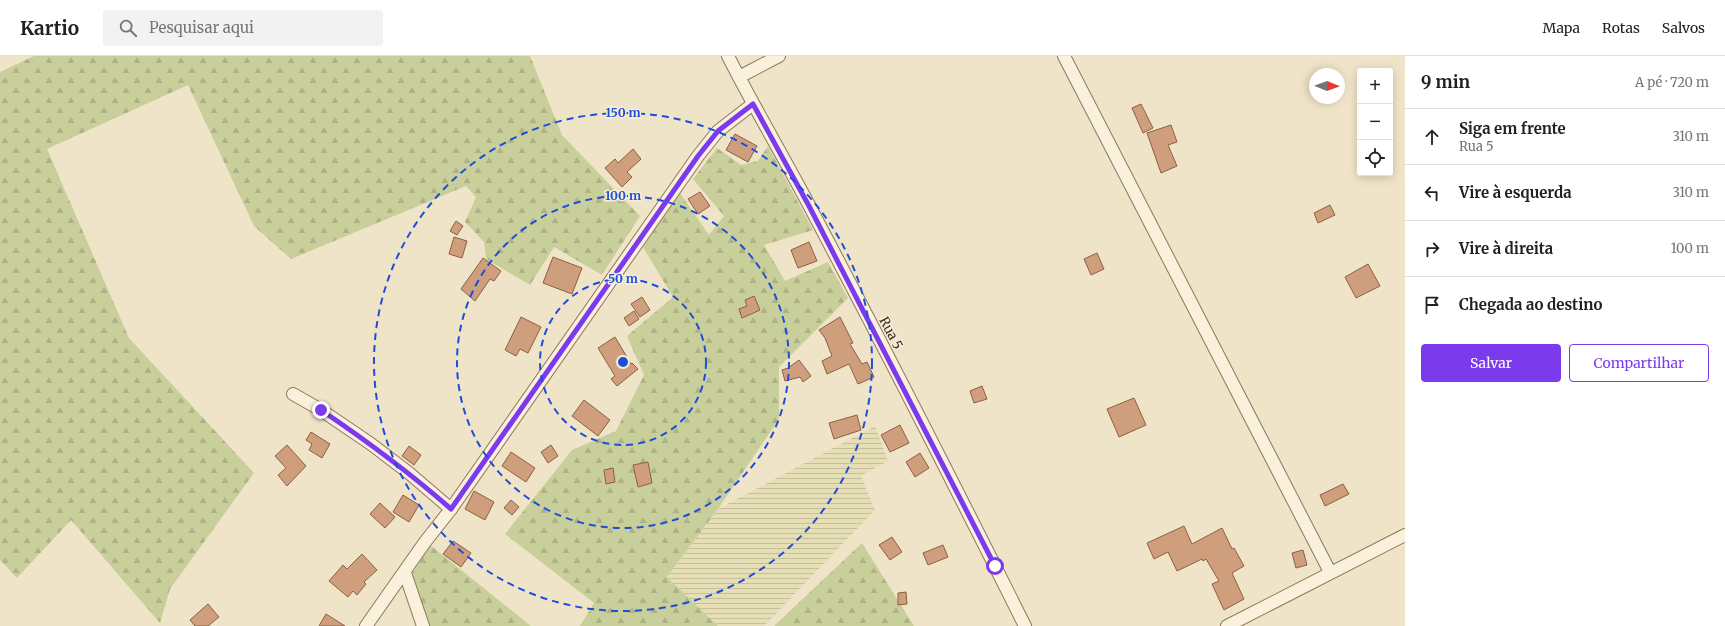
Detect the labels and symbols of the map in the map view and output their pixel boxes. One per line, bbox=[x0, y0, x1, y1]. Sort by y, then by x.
north arrow bbox=[1309, 68, 1345, 104]
text: 150 m bbox=[606, 105, 641, 120]
text: 100 m bbox=[605, 188, 641, 203]
text: 50 m bbox=[608, 271, 638, 286]
street label: Rua 5 bbox=[875, 314, 907, 352]
centre of rings bbox=[616, 355, 630, 369]
route end bbox=[312, 401, 330, 419]
route start bbox=[986, 557, 1004, 575]

